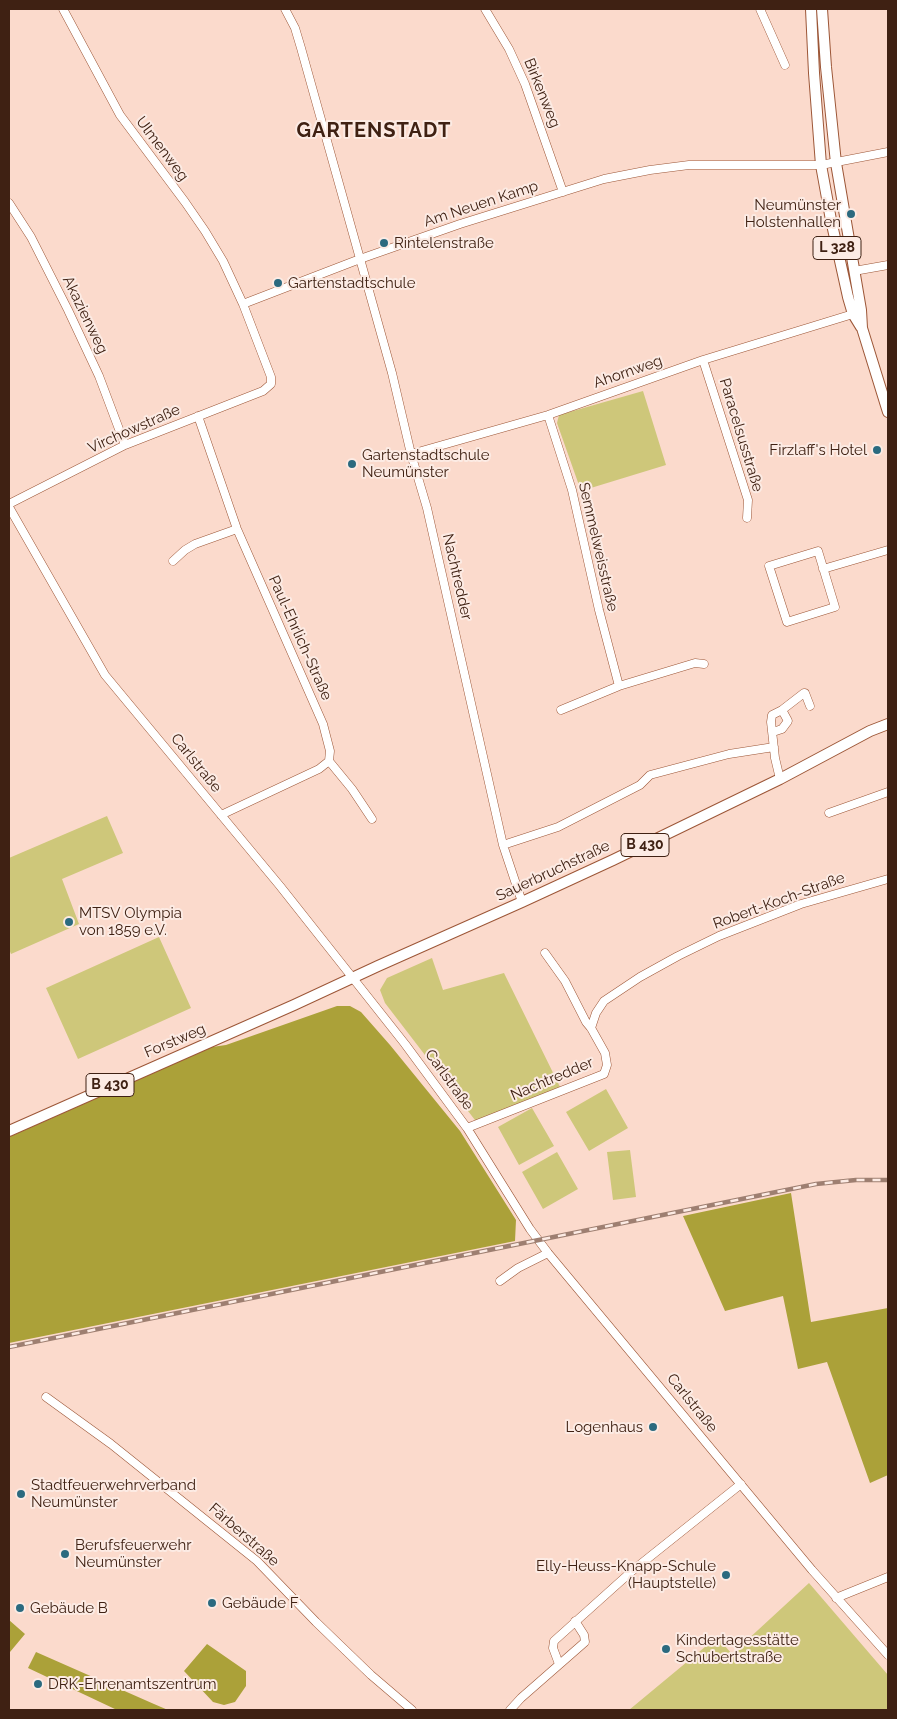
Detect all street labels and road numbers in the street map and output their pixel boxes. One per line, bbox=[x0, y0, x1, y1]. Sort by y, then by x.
street label: Birkenweg bbox=[520, 56, 564, 130]
street label: Ulmenweg bbox=[132, 113, 192, 185]
street label: Am Neuen Kamp bbox=[422, 177, 540, 231]
road number: L 328 bbox=[813, 237, 861, 260]
street label: Akazienweg bbox=[58, 273, 112, 357]
street label: Ahornweg bbox=[591, 352, 665, 392]
street label: Paracelsusstraße bbox=[715, 376, 767, 494]
street label: Virchowstraße bbox=[85, 401, 183, 457]
street label: Semmelweisstraße bbox=[574, 481, 622, 613]
street label: Nachtredder bbox=[438, 532, 476, 622]
street label: Paul-Ehrlich-Straße bbox=[264, 573, 336, 703]
street label: Carlstraße bbox=[167, 730, 225, 796]
road number: B 430 bbox=[621, 834, 669, 856]
street label: Sauerbruchstraße bbox=[493, 837, 613, 905]
street label: Robert-Koch-Straße bbox=[711, 869, 847, 933]
street label: Forstweg bbox=[142, 1020, 208, 1062]
street label: Carlstraße bbox=[421, 1046, 477, 1114]
street label: Nachtredder bbox=[508, 1053, 596, 1105]
road number: B 430 bbox=[86, 1074, 134, 1096]
street label: Carlstraße bbox=[663, 1370, 721, 1436]
street label: Färberstraße bbox=[205, 1500, 283, 1570]

